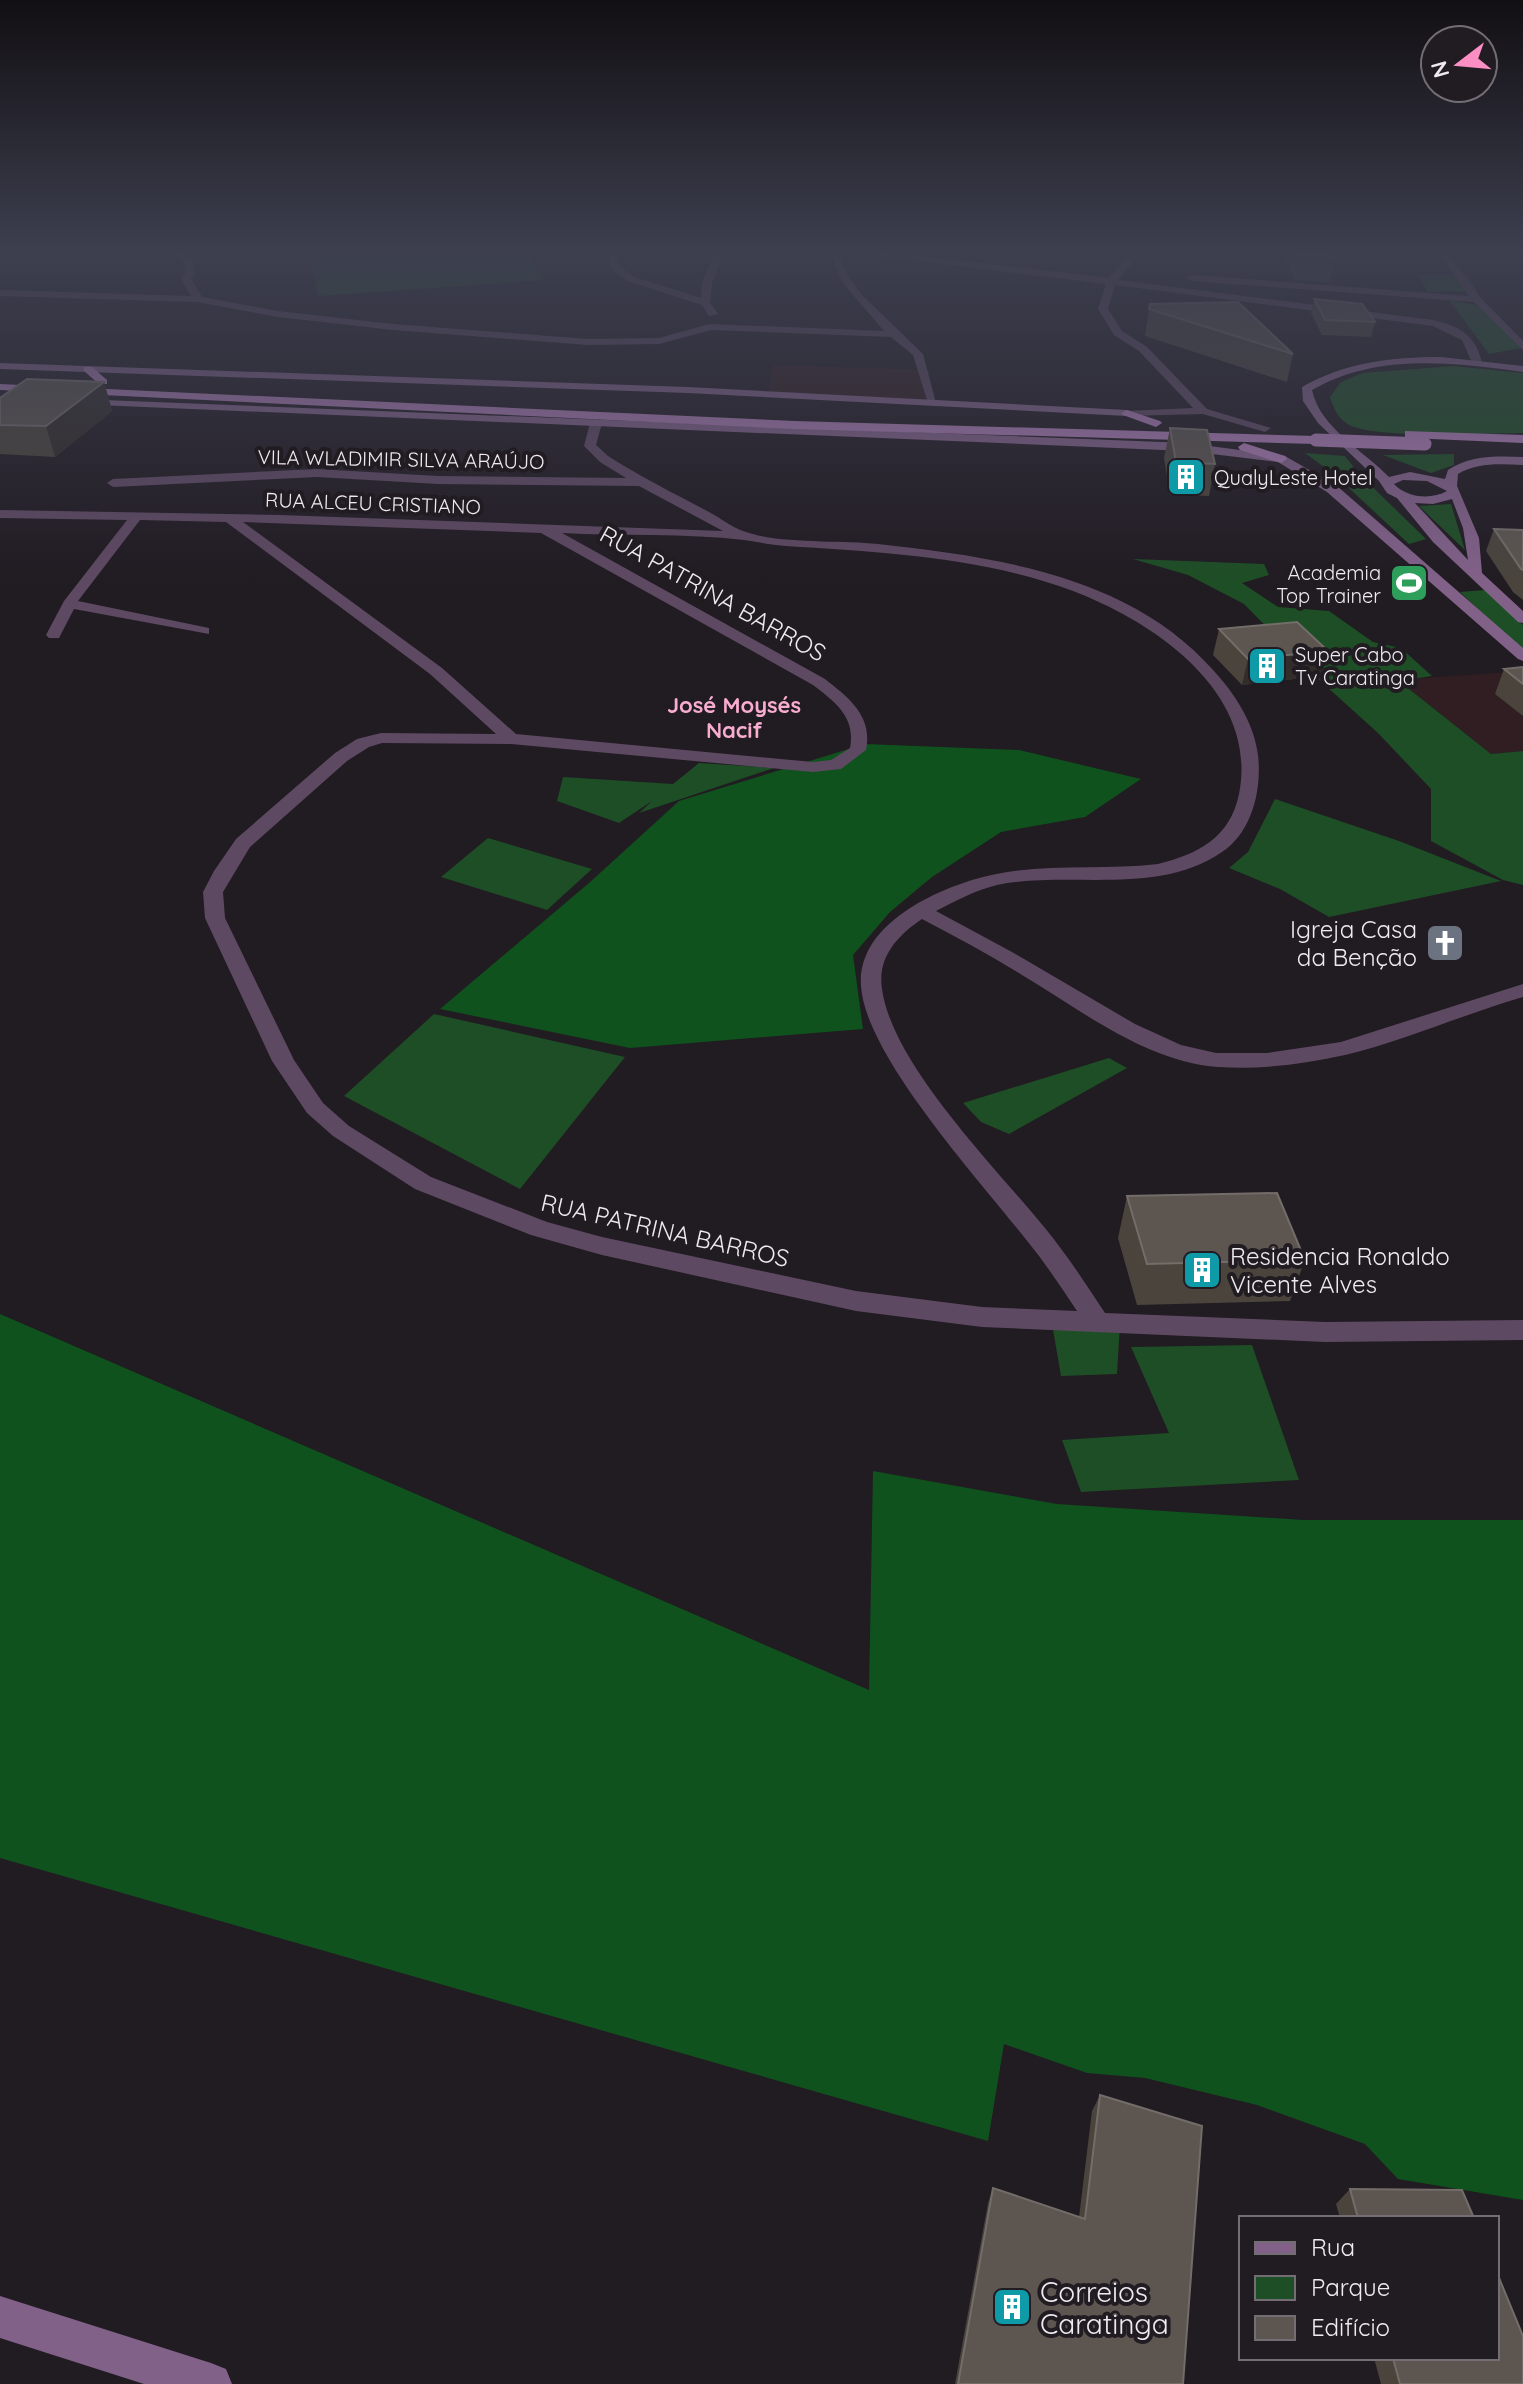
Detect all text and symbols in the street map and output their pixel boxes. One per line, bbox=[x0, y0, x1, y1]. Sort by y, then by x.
north arrow bbox=[1419, 24, 1499, 104]
text: N bbox=[1424, 58, 1455, 81]
street label: VILA WLADIMIR SILVA ARAÚJO bbox=[257, 444, 545, 474]
building icon: QualyLeste Hotel bbox=[1165, 456, 1207, 498]
place label: QualyLeste Hotel bbox=[1214, 465, 1372, 490]
street label: RUA ALCEU CRISTIANO bbox=[265, 487, 481, 519]
street label: RUA PATRINA BARROS bbox=[595, 518, 831, 668]
place label: Academia Top Trainer bbox=[1276, 560, 1381, 608]
sports icon: Academia Top Trainer bbox=[1388, 562, 1430, 604]
place label: Super Cabo Tv Caratinga bbox=[1295, 642, 1415, 690]
building icon: Super Cabo Tv Caratinga bbox=[1246, 645, 1288, 687]
district label: José Moysés Nacif bbox=[667, 691, 801, 744]
place label: Igreja Casa da Benção bbox=[1290, 914, 1417, 972]
church icon: Igreja Casa da Benção bbox=[1424, 922, 1466, 964]
street label: RUA PATRINA BARROS bbox=[538, 1187, 792, 1273]
place label: Residencia Ronaldo Vicente Alves bbox=[1230, 1241, 1450, 1299]
building icon: Residencia Ronaldo Vicente Alves bbox=[1181, 1249, 1223, 1291]
legend bbox=[1239, 2216, 1499, 2360]
text: Rua bbox=[1311, 2232, 1355, 2262]
text: Parque bbox=[1311, 2272, 1390, 2302]
place label: Correios Caratinga bbox=[1040, 2274, 1169, 2341]
building icon: Correios Caratinga bbox=[991, 2286, 1033, 2328]
text: Edifício bbox=[1311, 2312, 1390, 2342]

